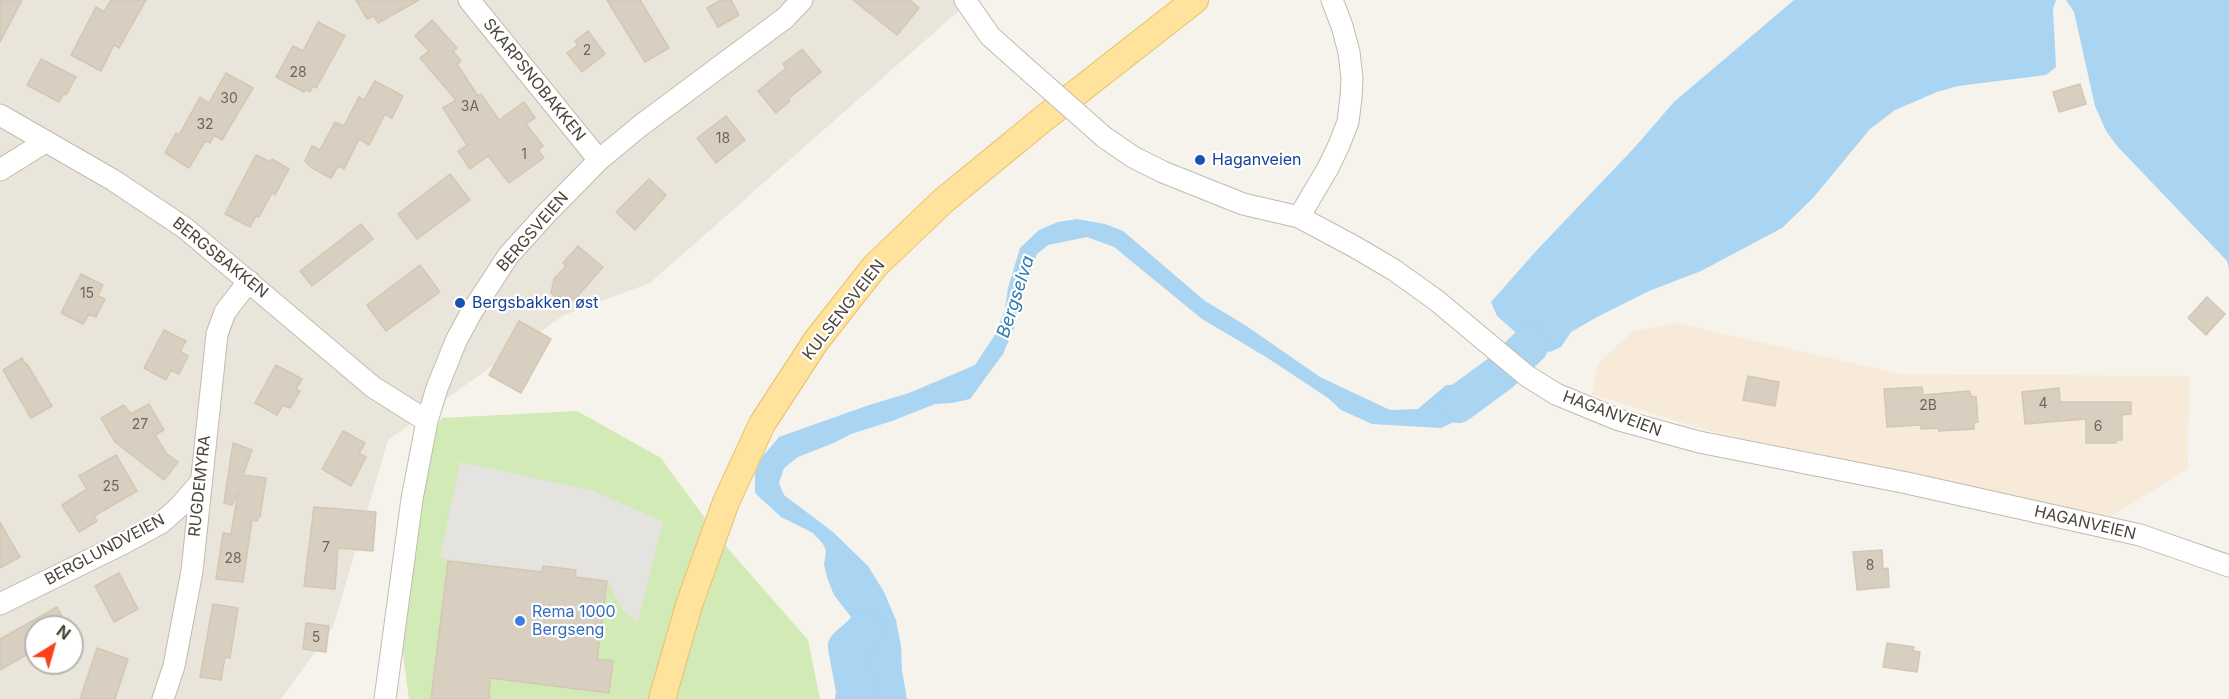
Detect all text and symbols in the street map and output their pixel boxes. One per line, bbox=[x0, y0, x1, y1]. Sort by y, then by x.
street label: SKARPSNOBAKKEN bbox=[479, 15, 589, 145]
house number: 2 bbox=[583, 43, 591, 59]
house number: 28 bbox=[289, 65, 307, 81]
house number: 30 bbox=[220, 91, 238, 107]
house number: 3A bbox=[461, 99, 479, 115]
house number: 32 bbox=[196, 117, 214, 133]
house number: 18 bbox=[716, 131, 730, 147]
house number: 1 bbox=[521, 147, 527, 163]
place label: Haganveien bbox=[1212, 150, 1302, 170]
marker: Haganveien bbox=[1193, 153, 1207, 167]
street label: BERGSVEIEN bbox=[493, 188, 573, 276]
street label: BERGSBAKKEN bbox=[168, 214, 272, 302]
water label: Bergselva bbox=[993, 253, 1039, 341]
street label: KULSENGVEIEN bbox=[799, 256, 889, 364]
house number: 15 bbox=[80, 286, 94, 302]
place label: Bergsbakken øst bbox=[472, 293, 599, 313]
marker: Bergsbakken øst bbox=[453, 296, 467, 310]
street label: HAGANVEIEN bbox=[1560, 387, 1664, 441]
house number: 4 bbox=[2038, 396, 2048, 412]
house number: 2B bbox=[1919, 398, 1937, 414]
house number: 27 bbox=[132, 417, 148, 433]
house number: 6 bbox=[2094, 419, 2102, 435]
street label: RUGDEMYRA bbox=[185, 434, 215, 538]
house number: 25 bbox=[102, 479, 120, 495]
street label: HAGANVEIEN bbox=[2032, 502, 2138, 544]
street label: BERGLUNDVEIEN bbox=[42, 510, 168, 590]
house number: 7 bbox=[322, 540, 330, 556]
house number: 28 bbox=[224, 551, 242, 567]
house number: 8 bbox=[1866, 558, 1874, 574]
place label: Rema 1000 Bergseng bbox=[532, 602, 616, 640]
marker: Rema 1000 Bergseng bbox=[513, 614, 527, 628]
north arrow bbox=[24, 615, 84, 675]
text: N bbox=[53, 621, 75, 644]
house number: 5 bbox=[312, 630, 320, 646]

